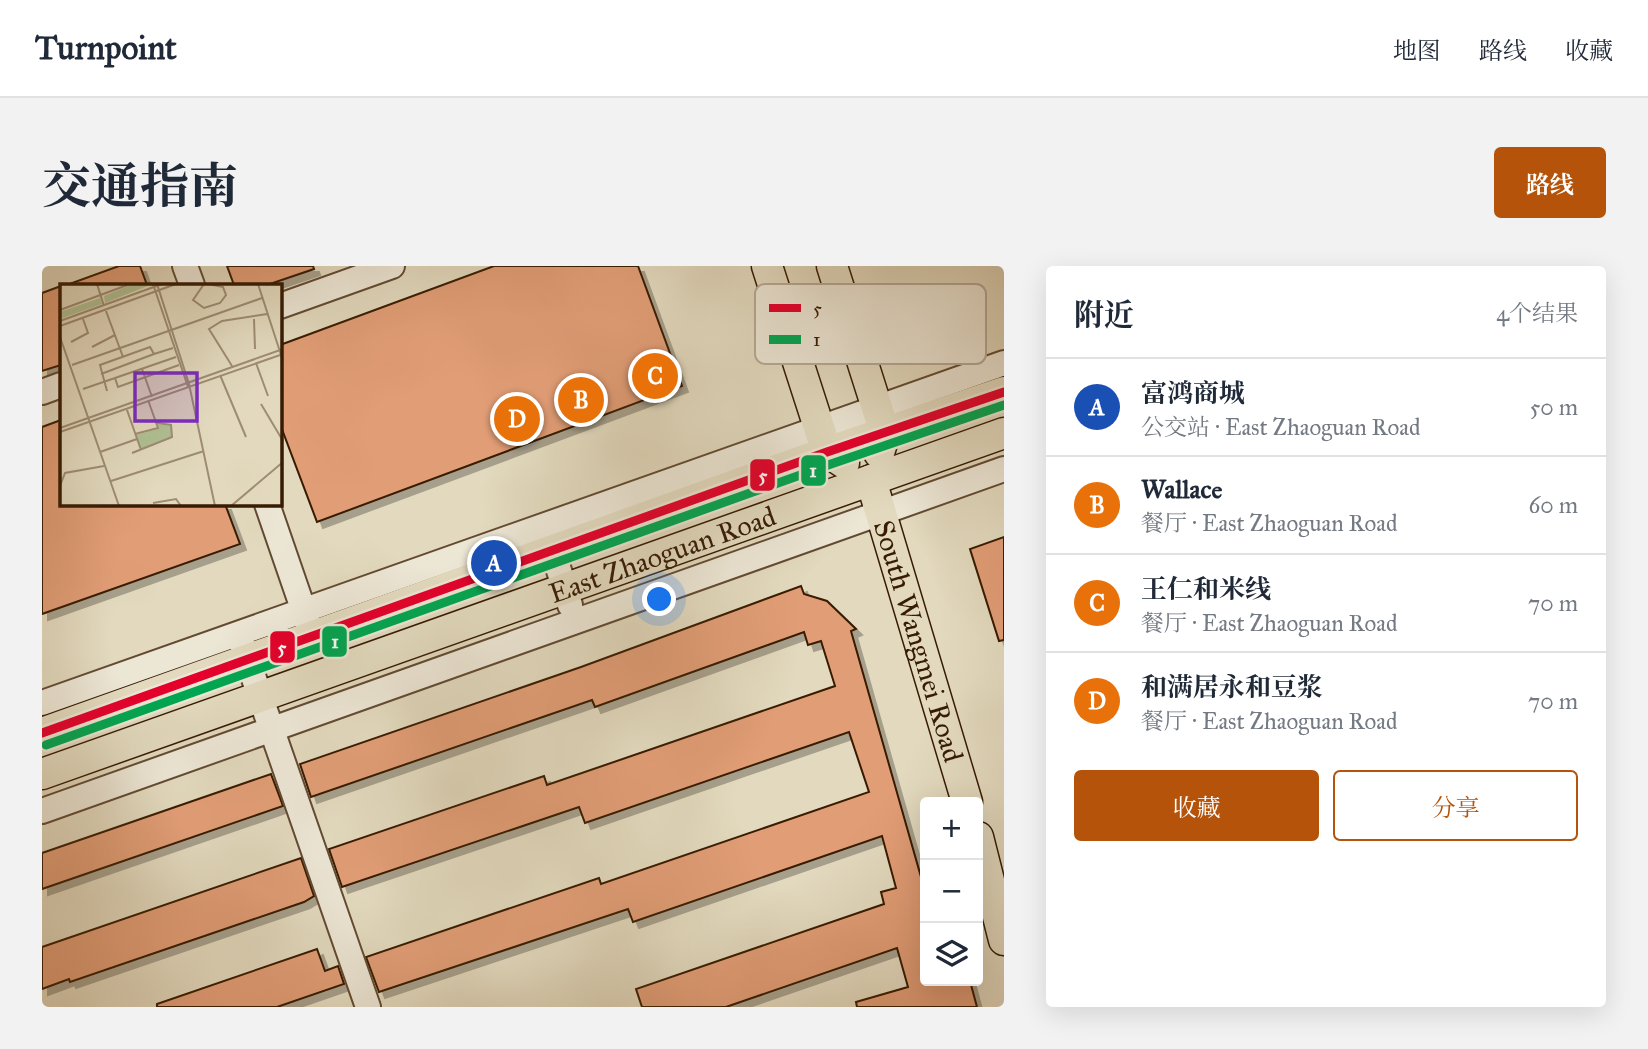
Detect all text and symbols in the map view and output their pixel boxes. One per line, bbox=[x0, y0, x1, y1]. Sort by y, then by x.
text: Turnpoint bbox=[35, 28, 177, 68]
text: 地图 bbox=[1393, 36, 1441, 66]
text: 路线 bbox=[1479, 36, 1527, 66]
text: 收藏 bbox=[1565, 36, 1613, 66]
button: 路线 bbox=[1494, 147, 1606, 218]
text: 交通指南 bbox=[42, 157, 238, 216]
inset map bbox=[60, 284, 282, 506]
legend bbox=[755, 284, 986, 364]
text: 5 bbox=[813, 297, 822, 320]
text: 附近 bbox=[1074, 297, 1134, 333]
text: 4个结果 bbox=[1496, 299, 1578, 327]
text: 1 bbox=[813, 328, 821, 351]
pin: C bbox=[632, 350, 678, 402]
pin: B bbox=[558, 374, 604, 426]
text: 富鸿商城 bbox=[1141, 377, 1245, 409]
pin: D bbox=[494, 393, 540, 445]
text: A bbox=[1089, 393, 1105, 421]
text: 50 m bbox=[1530, 393, 1578, 421]
text: 公交站 · East Zhaoguan Road bbox=[1141, 413, 1421, 441]
line badge: 1 bbox=[800, 454, 827, 487]
line badge: 5 bbox=[749, 458, 776, 492]
text: 1 bbox=[809, 459, 817, 482]
text: 5 bbox=[759, 464, 768, 487]
text: Wallace bbox=[1141, 473, 1222, 505]
text: B bbox=[1089, 491, 1105, 519]
text: 60 m bbox=[1529, 491, 1578, 519]
street label: East Zhaoguan Road bbox=[544, 498, 780, 611]
text: 餐厅 · East Zhaoguan Road bbox=[1141, 509, 1398, 537]
street label: South Wangmei Road bbox=[866, 516, 971, 766]
pin: A bbox=[471, 537, 517, 589]
text: 王仁和米线 bbox=[1141, 573, 1271, 605]
your location bbox=[642, 582, 676, 616]
text: C bbox=[1089, 589, 1105, 617]
text: 70 m bbox=[1528, 589, 1578, 617]
text: 餐厅 · East Zhaoguan Road bbox=[1141, 609, 1398, 637]
line badge: 1 bbox=[321, 625, 348, 658]
line badge: 5 bbox=[269, 630, 296, 664]
text: 1 bbox=[331, 630, 339, 653]
text: 5 bbox=[278, 636, 287, 659]
text: 和满居永和豆浆 bbox=[1141, 671, 1323, 703]
text: D bbox=[1088, 687, 1106, 715]
text: 70 m bbox=[1528, 687, 1578, 715]
text: 餐厅 · East Zhaoguan Road bbox=[1141, 707, 1398, 735]
button: 收藏 bbox=[1074, 770, 1319, 841]
button: 分享 bbox=[1333, 770, 1578, 841]
map controls bbox=[920, 797, 983, 986]
button: + bbox=[920, 797, 983, 860]
button: − bbox=[920, 860, 983, 923]
button: layers bbox=[920, 923, 983, 986]

